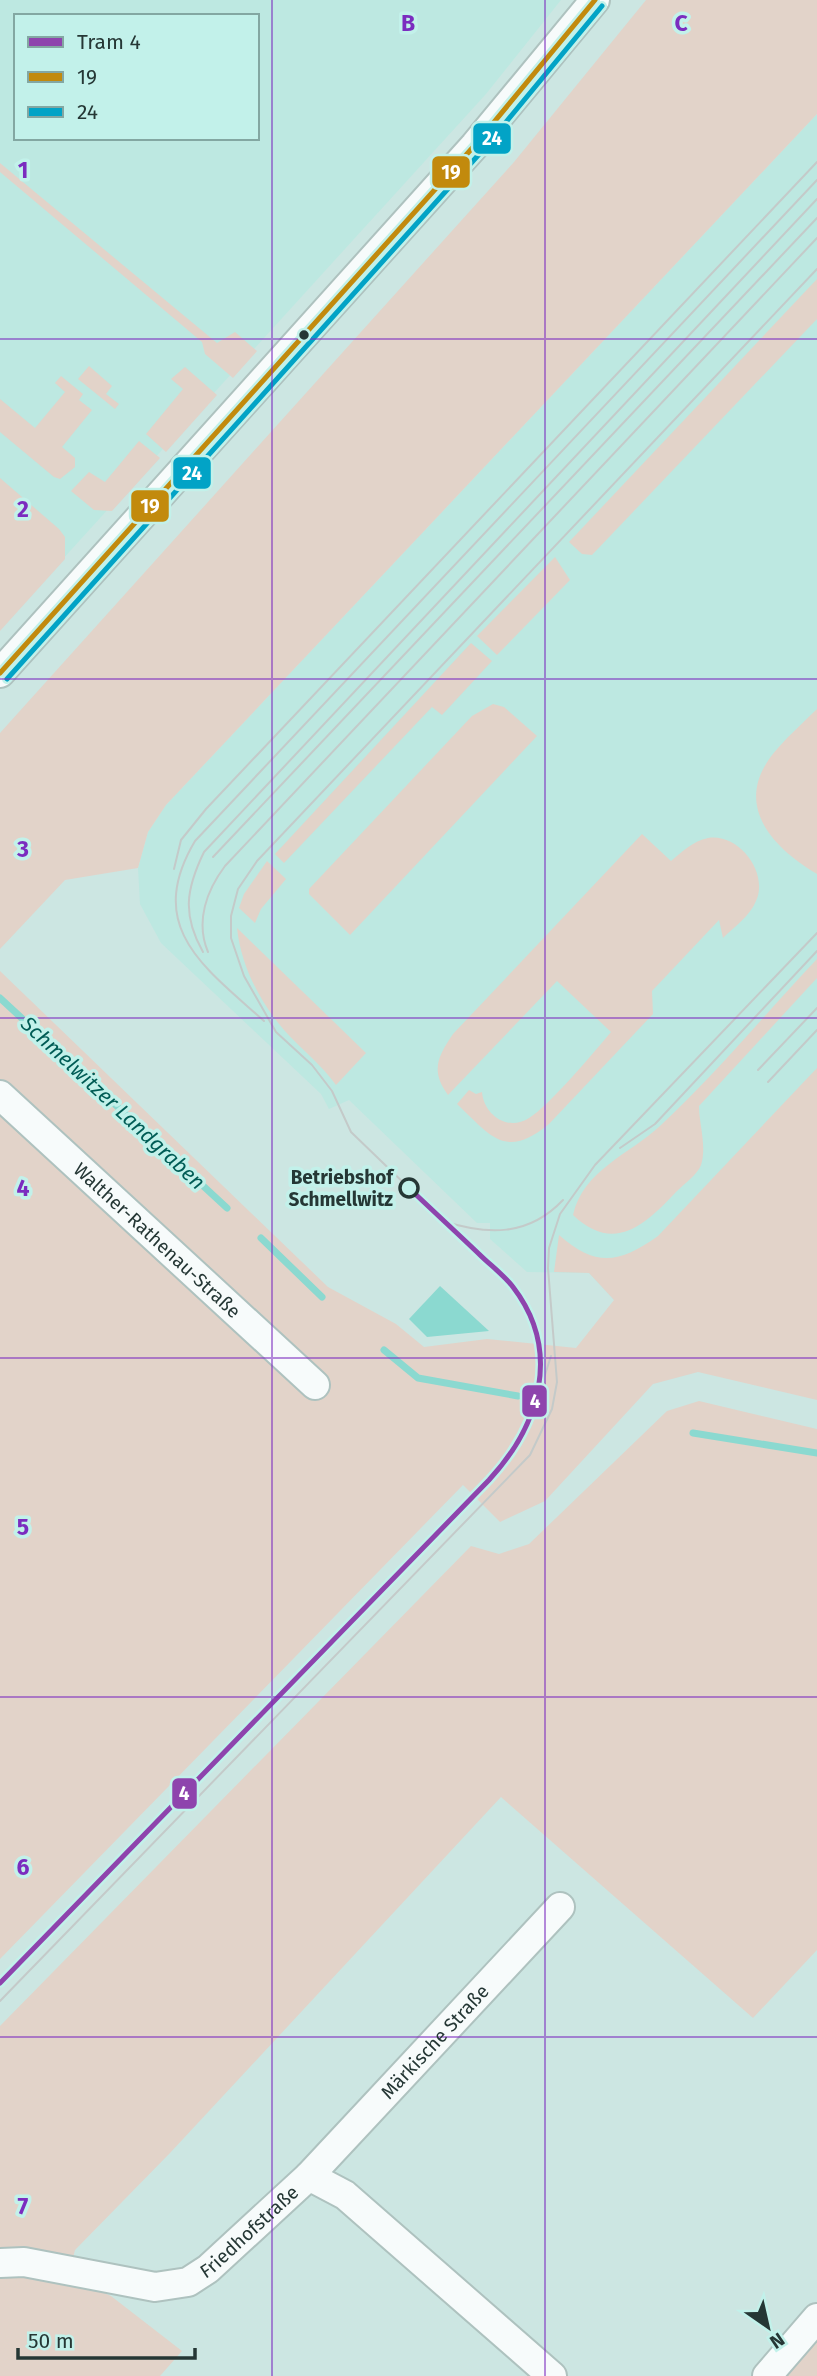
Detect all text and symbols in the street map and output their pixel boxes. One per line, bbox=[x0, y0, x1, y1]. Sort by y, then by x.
text: B bbox=[401, 9, 415, 37]
text: C bbox=[674, 9, 688, 37]
legend bbox=[14, 14, 259, 140]
text: Tram 4 bbox=[77, 29, 141, 55]
text: 19 bbox=[77, 64, 97, 90]
text: 24 bbox=[77, 99, 98, 125]
line badge: 24 bbox=[472, 122, 512, 155]
text: 24 bbox=[482, 127, 502, 150]
line badge: 19 bbox=[431, 155, 471, 189]
text: 1 bbox=[18, 156, 28, 184]
text: 19 bbox=[441, 161, 461, 184]
unlabelled marker bbox=[297, 328, 311, 342]
line badge: 24 bbox=[172, 456, 212, 490]
text: 24 bbox=[182, 462, 202, 485]
line badge: 19 bbox=[130, 489, 170, 523]
text: 2 bbox=[17, 495, 29, 523]
text: 19 bbox=[140, 495, 160, 518]
text: 3 bbox=[16, 835, 29, 863]
water label: Schmelwitzer Landgraben bbox=[15, 1010, 211, 1195]
street label: Walther-Rathenau-Straße bbox=[69, 1157, 246, 1323]
place label: Betriebshof Schmellwitz bbox=[289, 1166, 395, 1211]
text: 4 bbox=[17, 1174, 30, 1202]
marker: Betriebshof Schmellwitz bbox=[399, 1178, 419, 1198]
line badge: 4 bbox=[521, 1384, 548, 1418]
text: 4 bbox=[530, 1390, 541, 1413]
text: 5 bbox=[17, 1513, 29, 1541]
line badge: 4 bbox=[171, 1777, 198, 1810]
text: 4 bbox=[179, 1782, 190, 1805]
text: 6 bbox=[17, 1853, 30, 1881]
street label: Märkische Straße bbox=[376, 1980, 493, 2103]
street label: Friedhofstraße bbox=[195, 2180, 303, 2283]
text: 7 bbox=[18, 2192, 29, 2220]
north arrow bbox=[733, 2292, 803, 2362]
scale bar bbox=[18, 2316, 194, 2360]
text: 50 m bbox=[28, 2328, 74, 2354]
text: N bbox=[766, 2328, 789, 2354]

